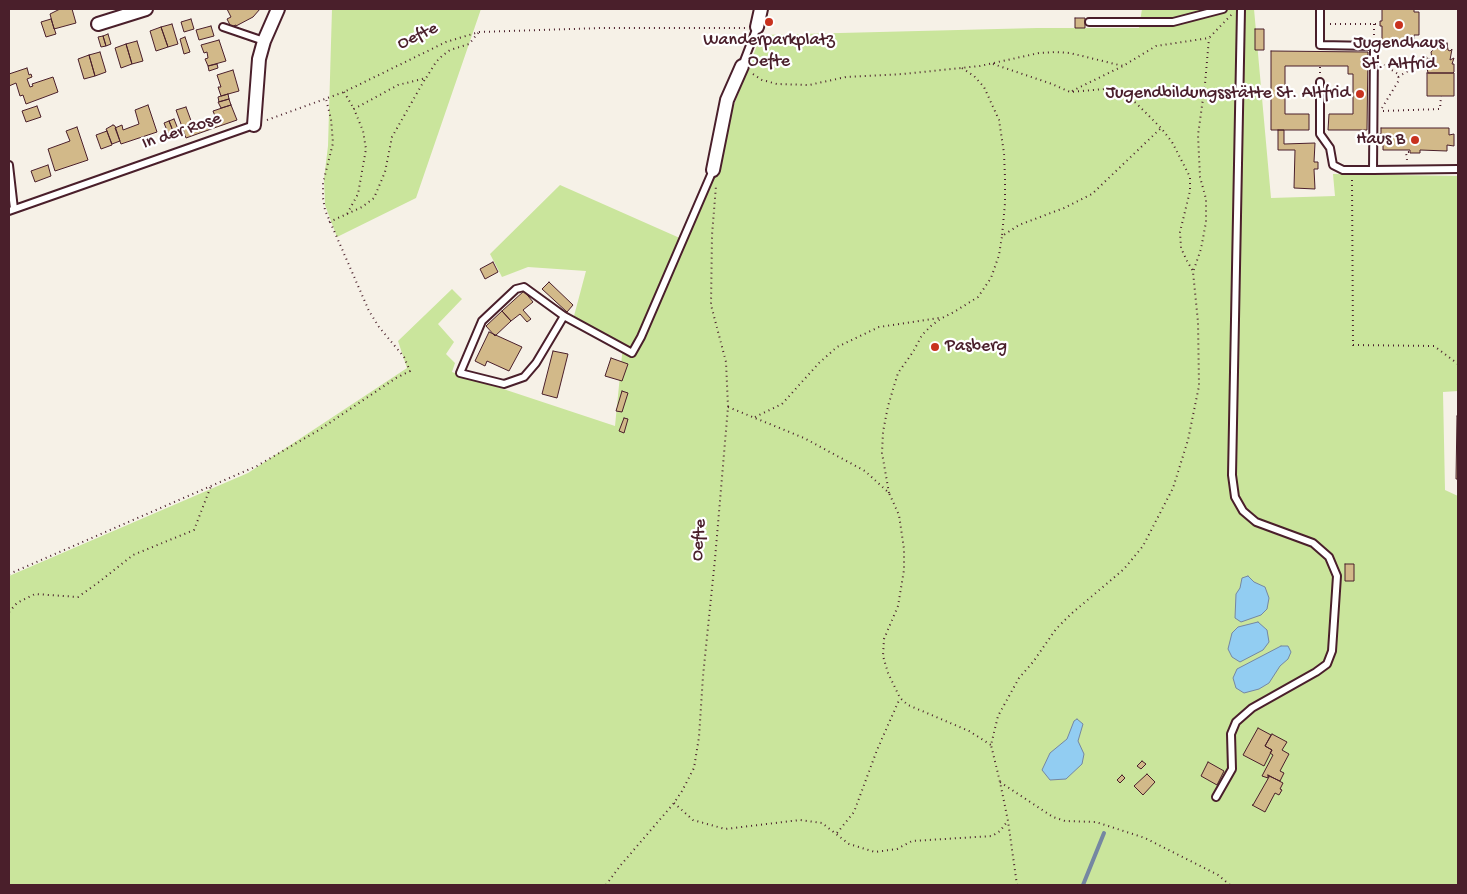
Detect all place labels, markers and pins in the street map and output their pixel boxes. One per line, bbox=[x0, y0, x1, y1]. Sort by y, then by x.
marker: Wanderparkplatz Oefte bbox=[763, 16, 775, 28]
marker: Jugendhaus St. Altfrid bbox=[1393, 19, 1405, 31]
place label: Wanderparkplatz Oefte bbox=[703, 30, 835, 72]
place label: Jugendhaus St. Altfrid bbox=[1353, 33, 1445, 76]
place label: Jugendbildungsstätte St. Altfrid bbox=[1106, 83, 1350, 105]
marker: Jugendbildungsstätte St. Altfrid bbox=[1354, 88, 1366, 100]
place label: Haus B bbox=[1356, 129, 1405, 151]
marker: Haus B bbox=[1409, 134, 1421, 146]
place label: Pasberg bbox=[945, 336, 1007, 358]
marker: Pasberg bbox=[929, 341, 941, 353]

